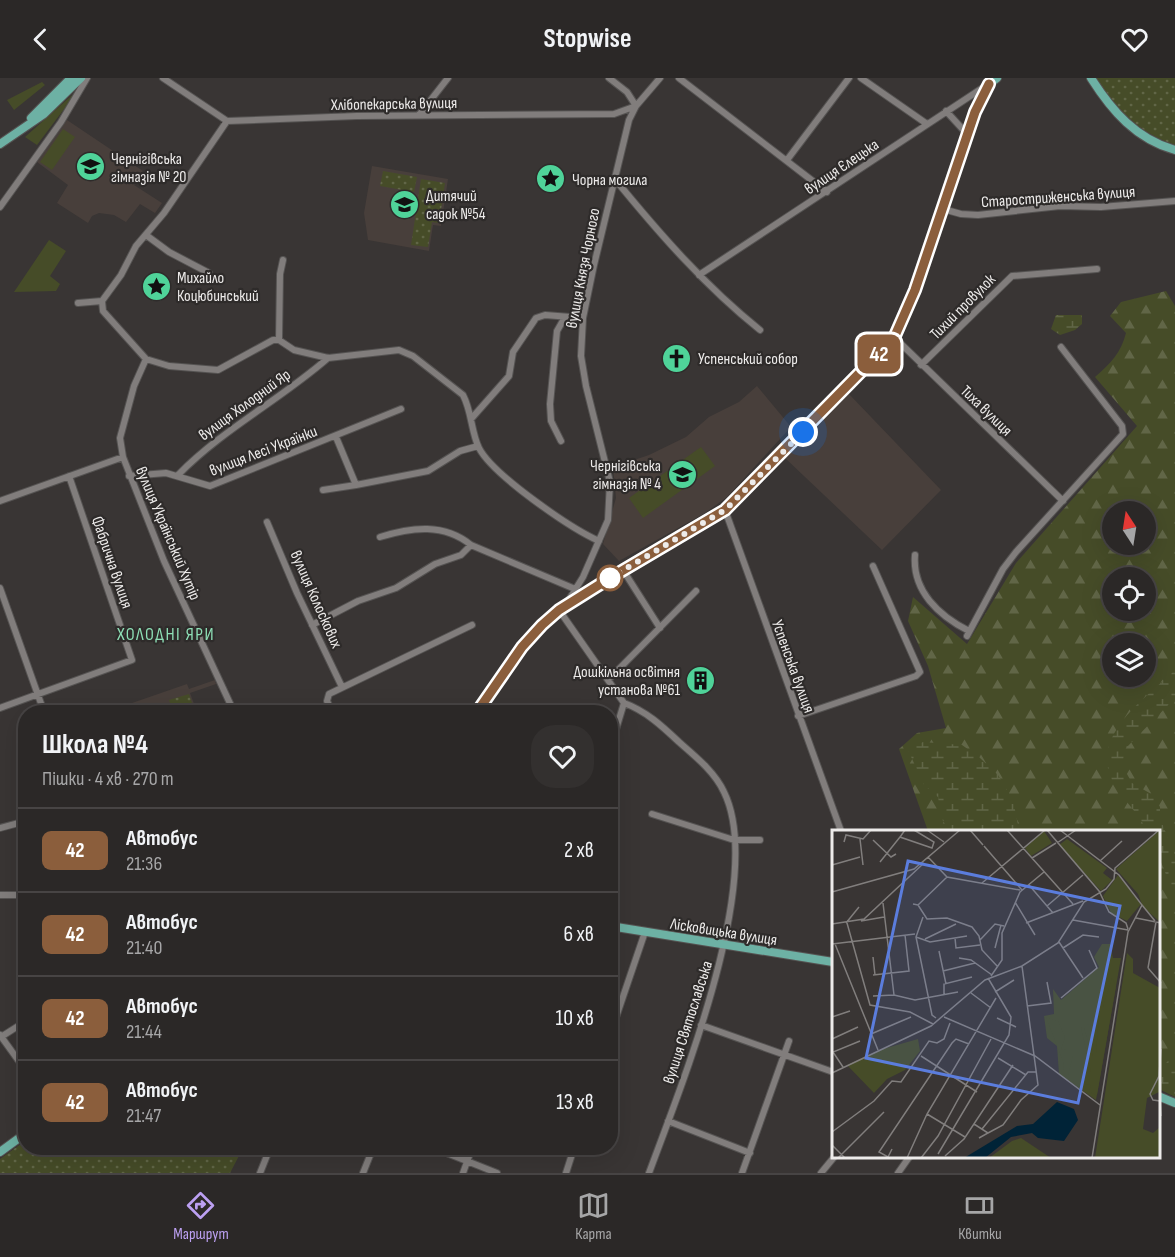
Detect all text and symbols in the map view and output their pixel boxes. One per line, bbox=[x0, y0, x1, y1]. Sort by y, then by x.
icon: back bbox=[24, 23, 57, 56]
text: Stopwise bbox=[544, 23, 631, 55]
icon: heart bbox=[1118, 23, 1151, 56]
street label: Хлібопекарська вулиця bbox=[330, 94, 457, 115]
street label: вулиця Єлецька bbox=[801, 136, 883, 199]
place label: Чернігівська гімназія № 20 bbox=[111, 150, 186, 187]
school or university icon: Чернігівська гімназія № 20 bbox=[74, 151, 106, 183]
place icon: Чорна могила bbox=[535, 163, 567, 195]
place label: Чорна могила bbox=[572, 171, 648, 190]
street label: Старостриженська вулиця bbox=[980, 183, 1136, 212]
place label: Дитячий садок №54 bbox=[426, 187, 486, 224]
school or university icon: Дитячий садок №54 bbox=[389, 188, 421, 220]
street label: вулиця Князя Чорного bbox=[562, 207, 604, 330]
place label: Михайло Коцюбинський bbox=[177, 269, 259, 306]
place icon: Михайло Коцюбинський bbox=[140, 270, 172, 302]
street label: Тихий провулок bbox=[926, 270, 1001, 344]
line badge: 42 bbox=[852, 334, 906, 374]
church icon: Успенський собор bbox=[661, 342, 693, 374]
text: 42 bbox=[869, 342, 889, 367]
place label: Успенський собор bbox=[698, 350, 798, 369]
street label: вулиця Холодний Яр bbox=[195, 365, 295, 445]
street label: Тиха вулиця bbox=[956, 382, 1016, 440]
your location bbox=[788, 417, 818, 447]
street label: вулиця Лесі Українки bbox=[207, 422, 320, 481]
place label: Чернігівська гімназія № 4 bbox=[590, 457, 661, 494]
school or university icon: Чернігівська гімназія № 4 bbox=[666, 458, 698, 490]
street label: вулиця Український Хутір bbox=[131, 464, 204, 603]
north arrow bbox=[1102, 501, 1156, 555]
map controls bbox=[1102, 501, 1156, 687]
street label: Фабрична вулиця bbox=[87, 514, 136, 611]
street label: вулиця Колоскових bbox=[286, 548, 346, 651]
unlabelled marker bbox=[597, 565, 623, 591]
button: locate bbox=[1102, 567, 1156, 621]
street label: Успенська вулиця bbox=[767, 617, 818, 716]
district label: ХОЛОДНІ ЯРИ bbox=[116, 624, 215, 645]
button: layers bbox=[1102, 633, 1156, 687]
place label: Дошкільна освітня установа №61 bbox=[573, 663, 680, 700]
building icon: Дошкільна освітня установа №61 bbox=[685, 664, 717, 696]
button: heart bbox=[531, 725, 594, 788]
text: Школа №4 bbox=[42, 728, 148, 761]
text: Пішки · 4 хв · 270 m bbox=[42, 767, 174, 791]
text: Автобус bbox=[126, 825, 198, 852]
inset map bbox=[832, 830, 1160, 1158]
text: 2 хв bbox=[564, 837, 594, 864]
text: 42 bbox=[65, 838, 85, 863]
text: 21:36 bbox=[126, 852, 162, 876]
text: Автобус bbox=[126, 909, 198, 936]
street label: Лісковицька вулиця bbox=[668, 915, 778, 950]
text: 6 хв bbox=[563, 921, 594, 948]
text: 42 bbox=[65, 922, 85, 947]
text: 21:40 bbox=[126, 936, 162, 960]
street label: вулиця Святославська bbox=[660, 959, 717, 1086]
text: Автобус bbox=[126, 993, 198, 1020]
text: 10 хв bbox=[556, 1005, 594, 1032]
text: 42 bbox=[65, 1006, 85, 1031]
text: 21:44 bbox=[126, 1020, 162, 1044]
text: Автобус bbox=[126, 1077, 198, 1104]
text: 13 хв bbox=[556, 1089, 594, 1116]
text: 42 bbox=[65, 1090, 85, 1115]
text: 21:47 bbox=[126, 1104, 161, 1128]
tab: Маршрут bbox=[173, 1189, 229, 1244]
tab: Карта bbox=[575, 1189, 612, 1244]
tab: Квитки bbox=[958, 1189, 1002, 1244]

